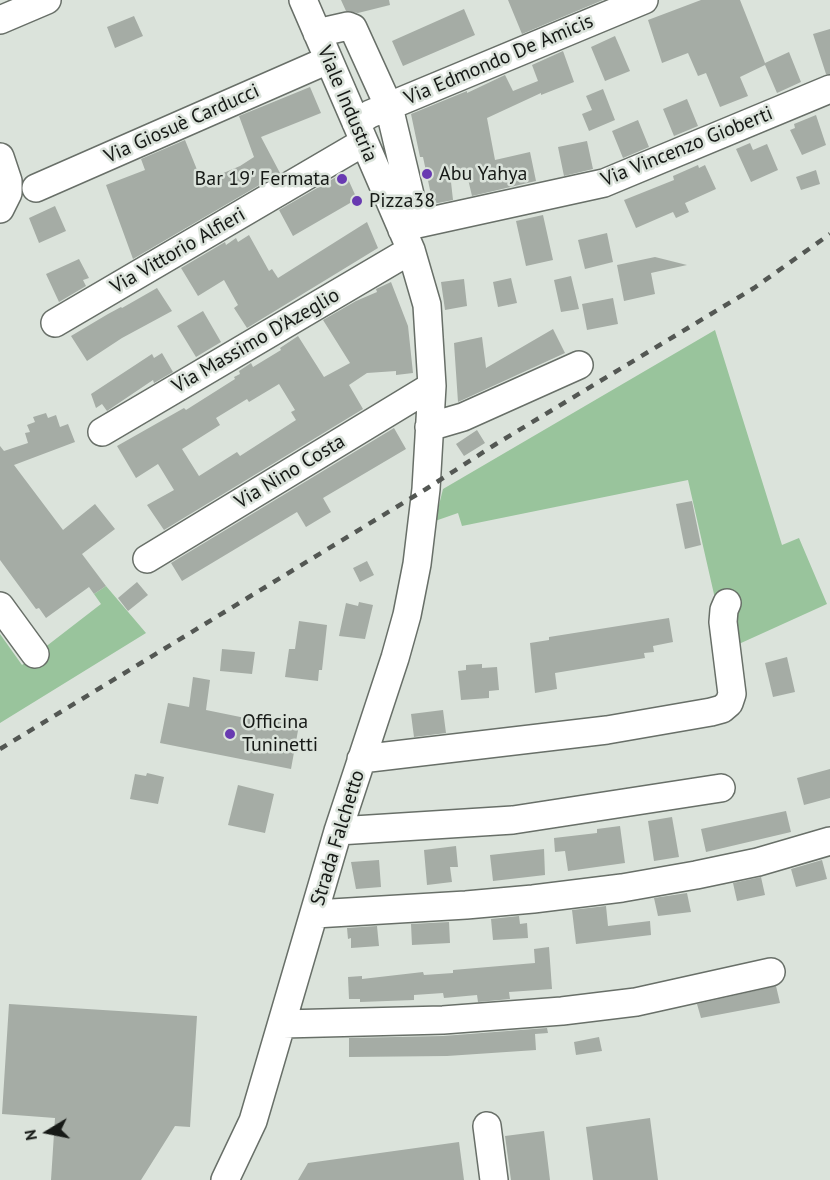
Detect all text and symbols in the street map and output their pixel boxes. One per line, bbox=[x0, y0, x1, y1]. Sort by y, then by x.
street label: Via Edmondo De Amicis bbox=[401, 9, 597, 111]
street label: Viale Industria bbox=[312, 42, 382, 166]
street label: Via Giosuè Carducci bbox=[101, 79, 263, 169]
street label: Via Vincenzo Gioberti bbox=[598, 102, 776, 192]
place label: Abu Yahya bbox=[439, 162, 527, 186]
place label: Bar 19' Fermata bbox=[195, 167, 330, 191]
marker: Abu Yahya bbox=[420, 167, 434, 181]
marker: Bar 19' Fermata bbox=[335, 172, 349, 186]
place label: Pizza38 bbox=[369, 189, 435, 213]
marker: Pizza38 bbox=[350, 194, 364, 208]
street label: Via Vittorio Alfieri bbox=[106, 203, 250, 299]
street label: Via Massimo D'Azeglio bbox=[168, 283, 344, 399]
street label: Via Nino Costa bbox=[231, 430, 349, 514]
place label: Officina Tuninetti bbox=[242, 710, 318, 757]
marker: Officina Tuninetti bbox=[223, 727, 237, 741]
street label: Strada Falchetto bbox=[306, 767, 370, 909]
north arrow bbox=[18, 1102, 78, 1162]
text: N bbox=[20, 1128, 41, 1142]

